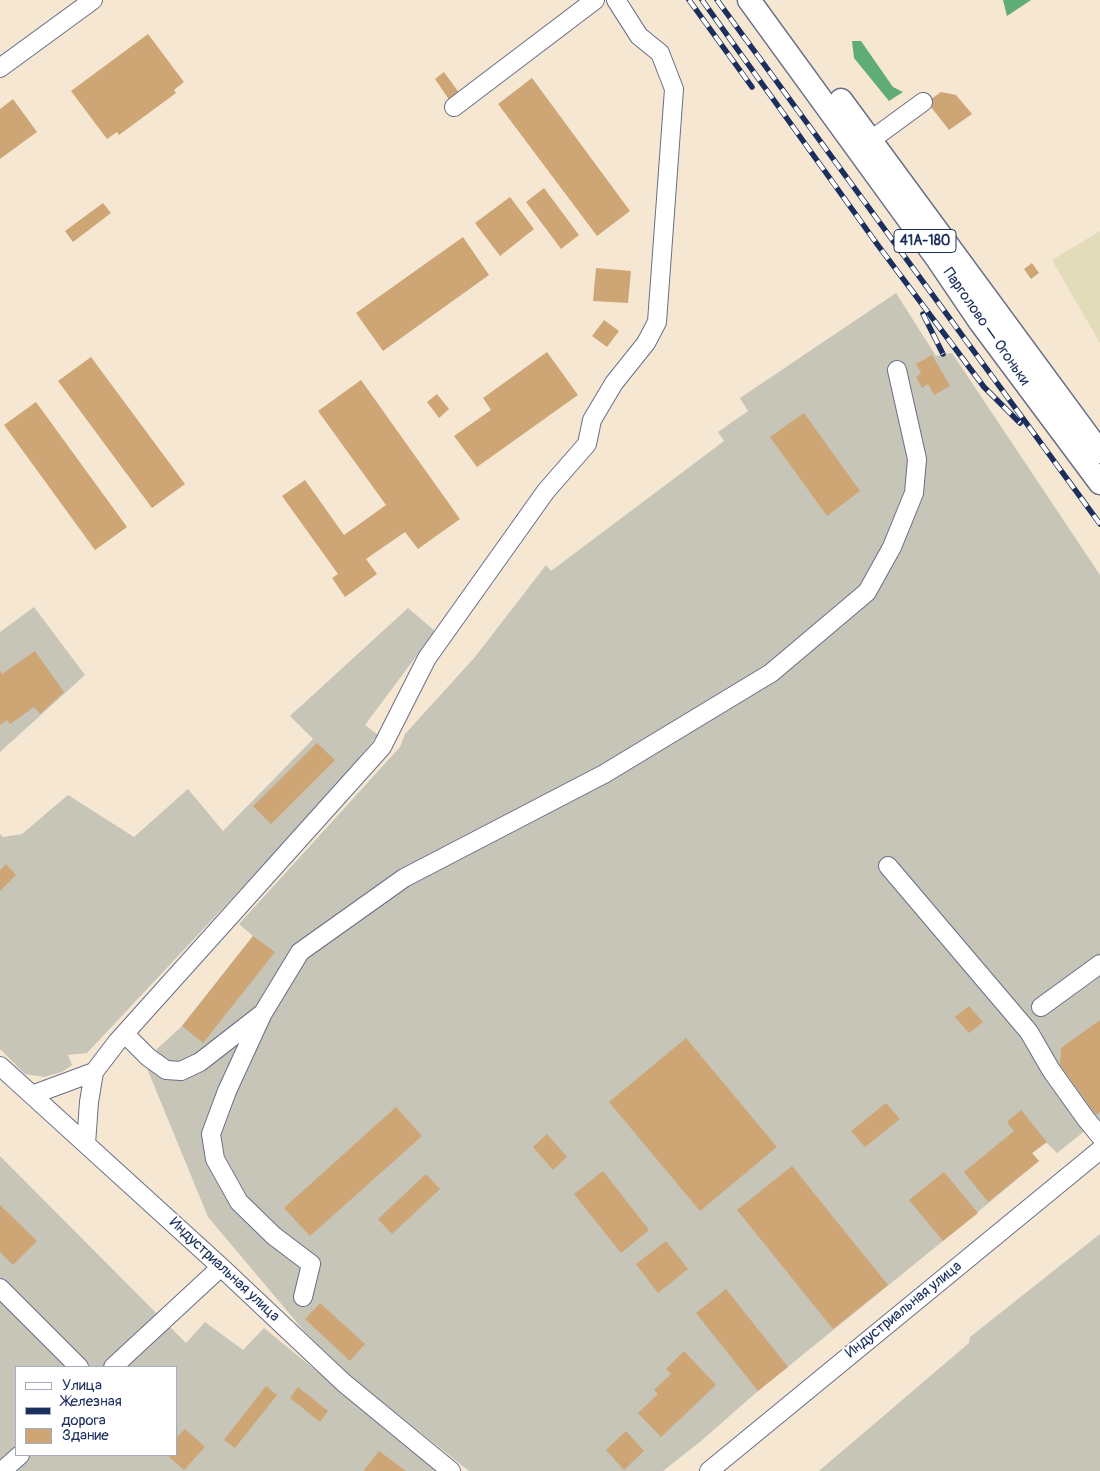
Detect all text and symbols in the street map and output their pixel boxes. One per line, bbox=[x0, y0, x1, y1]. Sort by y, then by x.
road number: 41А-180 bbox=[894, 230, 956, 252]
street label: Парголово — Огоньки bbox=[939, 265, 1033, 389]
street label: Индустриальная улица bbox=[165, 1214, 283, 1326]
street label: Индустриальная улица bbox=[842, 1258, 966, 1362]
legend bbox=[15, 1366, 178, 1456]
text: Улица bbox=[62, 1376, 102, 1395]
text: Железная дорога bbox=[61, 1392, 122, 1430]
text: Здание bbox=[62, 1426, 109, 1445]

